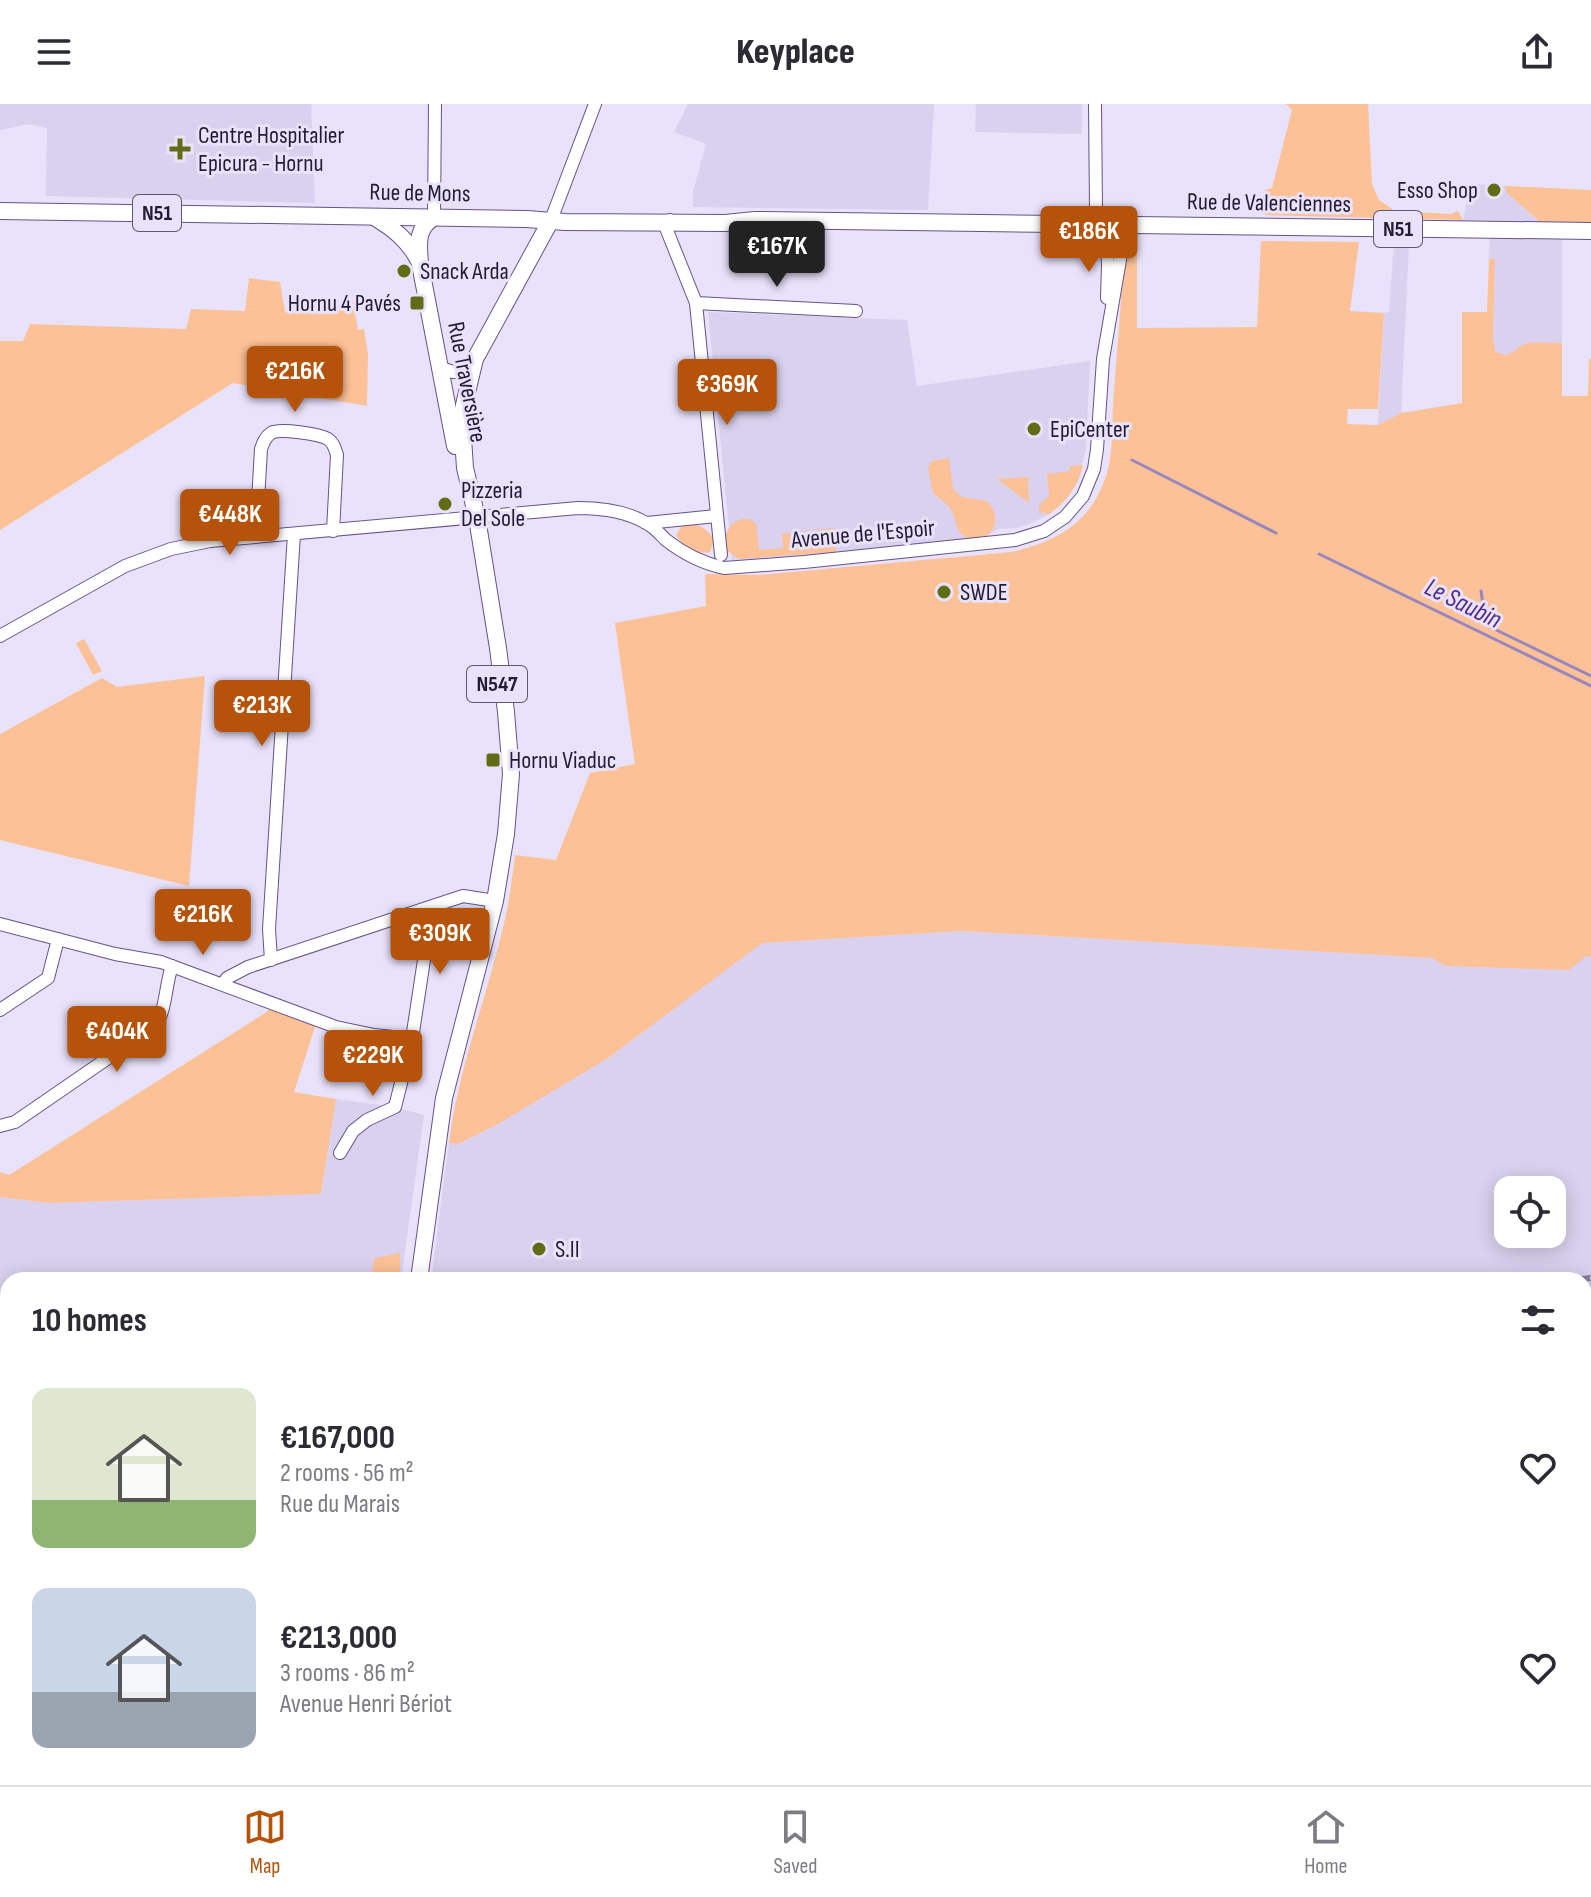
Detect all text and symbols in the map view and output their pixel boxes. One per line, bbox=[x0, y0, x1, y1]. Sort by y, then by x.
icon: menu bbox=[32, 30, 76, 74]
icon: share bbox=[1515, 30, 1559, 74]
text: Keyplace bbox=[736, 31, 855, 74]
place label: Centre Hospitalier Epicura - Hornu bbox=[198, 121, 344, 178]
marker: Centre Hospitalier Epicura - Hornu bbox=[169, 138, 191, 160]
place label: Esso Shop bbox=[1397, 176, 1478, 205]
street label: Rue de Mons bbox=[369, 178, 471, 208]
marker: Esso Shop bbox=[1485, 181, 1503, 199]
street label: Rue de Valenciennes bbox=[1187, 187, 1351, 219]
road number: N51 bbox=[133, 195, 181, 231]
pin: €186K bbox=[1033, 206, 1145, 274]
road number: N51 bbox=[1374, 211, 1422, 247]
text: €186K bbox=[1058, 216, 1120, 247]
pin: €167K bbox=[721, 221, 833, 289]
text: €167K bbox=[747, 231, 807, 262]
place label: Snack Arda bbox=[420, 257, 509, 286]
marker: Snack Arda bbox=[395, 262, 413, 280]
place label: Hornu 4 Pavés bbox=[288, 289, 401, 318]
marker: Hornu 4 Pavés bbox=[408, 294, 426, 312]
street label: Rue Traversière bbox=[441, 319, 493, 445]
pin: €216K bbox=[239, 346, 351, 414]
text: €216K bbox=[265, 356, 325, 387]
pin: €369K bbox=[671, 359, 783, 427]
text: €369K bbox=[696, 369, 758, 400]
place label: EpiCenter bbox=[1050, 415, 1130, 444]
marker: EpiCenter bbox=[1025, 420, 1043, 438]
place label: Pizzeria Del Sole bbox=[461, 476, 525, 533]
pin: €448K bbox=[174, 489, 286, 557]
marker: Pizzeria Del Sole bbox=[436, 495, 454, 513]
text: €448K bbox=[198, 499, 262, 530]
street label: Avenue de l'Espoir bbox=[789, 513, 936, 555]
water label: Le Saubin bbox=[1420, 572, 1507, 636]
place label: SWDE bbox=[960, 578, 1008, 607]
marker: SWDE bbox=[935, 583, 953, 601]
road number: N547 bbox=[467, 666, 527, 702]
pin: €213K bbox=[206, 680, 318, 748]
text: €213K bbox=[232, 690, 292, 721]
place label: Hornu Viaduc bbox=[509, 746, 616, 775]
marker: Hornu Viaduc bbox=[484, 751, 502, 769]
pin: €216K bbox=[147, 889, 259, 957]
text: €216K bbox=[173, 899, 233, 930]
pin: €309K bbox=[384, 908, 496, 976]
text: €309K bbox=[409, 918, 471, 949]
pin: €404K bbox=[61, 1006, 173, 1074]
text: €404K bbox=[85, 1016, 149, 1047]
pin: €229K bbox=[317, 1030, 429, 1098]
text: €229K bbox=[342, 1040, 404, 1071]
map controls bbox=[1494, 1176, 1566, 1248]
button: locate bbox=[1494, 1176, 1566, 1248]
place label: S.II bbox=[555, 1235, 580, 1264]
marker: S.II bbox=[530, 1240, 548, 1258]
icon: filters bbox=[1516, 1298, 1560, 1342]
text: 10 homes bbox=[32, 1300, 147, 1341]
text: €167,000 bbox=[280, 1417, 395, 1458]
icon: home bbox=[96, 1420, 192, 1516]
icon: heart bbox=[1516, 1446, 1560, 1490]
text: 2 rooms · 56 m² bbox=[280, 1458, 414, 1489]
text: Rue du Marais bbox=[280, 1489, 400, 1520]
text: €213,000 bbox=[280, 1617, 397, 1658]
icon: home bbox=[96, 1620, 192, 1716]
icon: heart bbox=[1516, 1646, 1560, 1690]
text: 3 rooms · 86 m² bbox=[280, 1658, 415, 1689]
text: Avenue Henri Bériot bbox=[280, 1689, 452, 1720]
tab: Map bbox=[243, 1805, 287, 1880]
tab: Saved bbox=[773, 1805, 818, 1880]
tab: Home bbox=[1304, 1805, 1348, 1880]

